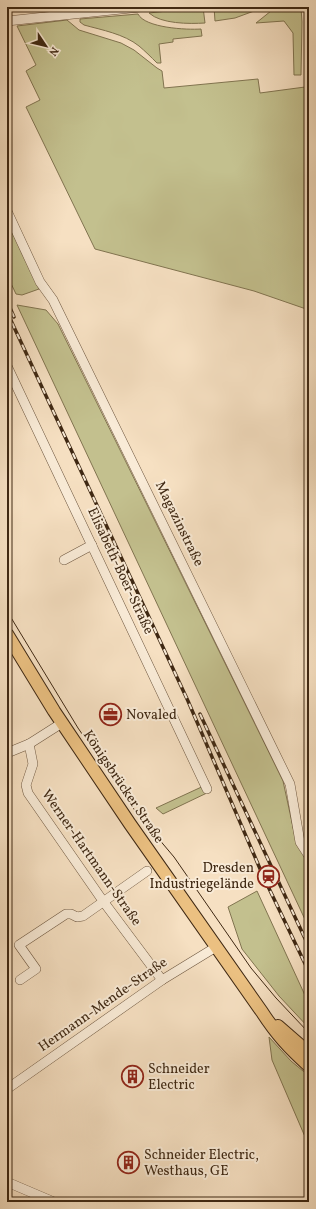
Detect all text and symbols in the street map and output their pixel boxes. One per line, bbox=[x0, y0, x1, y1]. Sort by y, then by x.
north arrow bbox=[26, 26, 66, 66]
text: N bbox=[45, 43, 61, 58]
street label: Magazinstraße bbox=[150, 478, 208, 570]
street label: Elisabeth-Boer-Straße bbox=[82, 505, 158, 638]
office icon: Novaled bbox=[97, 702, 123, 728]
place label: Novaled bbox=[126, 706, 177, 725]
street label: Königsbrücker Straße bbox=[78, 727, 168, 848]
street label: Werner-Hartmann-Straße bbox=[37, 786, 146, 930]
place label: Dresden Industriegelände bbox=[149, 859, 254, 894]
station icon: Dresden Industriegelände bbox=[256, 863, 282, 889]
street label: Hermann-Mende-Straße bbox=[35, 953, 172, 1057]
place label: Schneider Electric bbox=[148, 1060, 210, 1095]
building icon: Schneider Electric bbox=[120, 1064, 146, 1090]
place label: Schneider Electric, Westhaus, GE bbox=[144, 1146, 259, 1181]
building icon: Schneider Electric, Westhaus, GE bbox=[116, 1150, 142, 1176]

